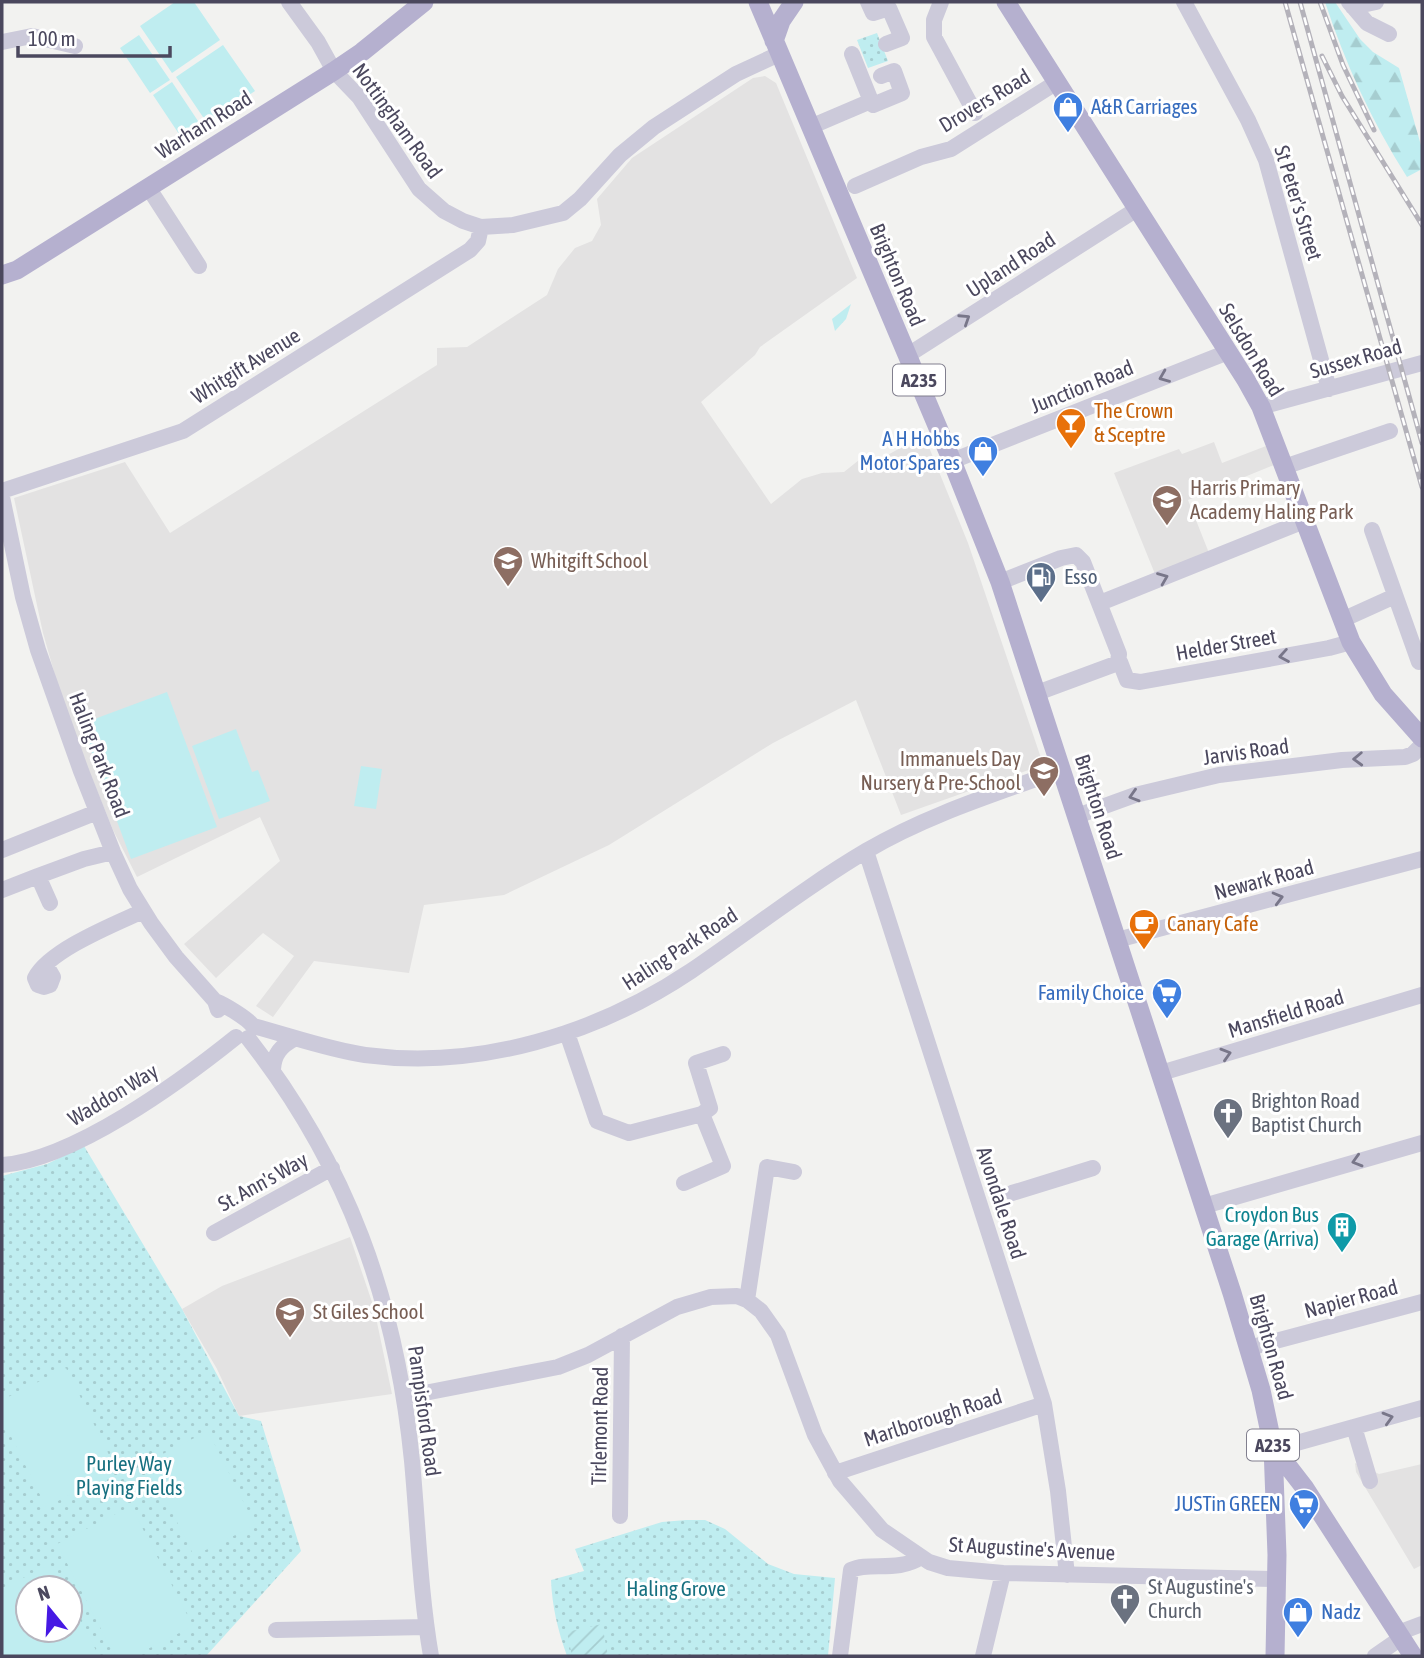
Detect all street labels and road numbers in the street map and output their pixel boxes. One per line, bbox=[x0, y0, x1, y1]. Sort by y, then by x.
street label: Nottingham Road bbox=[348, 58, 448, 183]
street label: Drovers Road bbox=[935, 64, 1034, 137]
street label: Warham Road bbox=[151, 85, 256, 163]
street label: St Peter's Street bbox=[1270, 142, 1328, 263]
street label: Brighton Road bbox=[866, 220, 930, 329]
street label: Upland Road bbox=[962, 227, 1059, 302]
street label: Selsdon Road bbox=[1215, 299, 1289, 400]
street label: Whitgift Avenue bbox=[187, 322, 304, 408]
street label: Sussex Road bbox=[1307, 333, 1404, 383]
street label: Junction Road bbox=[1027, 355, 1137, 418]
road number: A235 bbox=[893, 364, 945, 396]
street label: Helder Street bbox=[1174, 623, 1278, 665]
street label: Haling Park Road bbox=[65, 688, 135, 821]
street label: Jarvis Road bbox=[1201, 733, 1290, 769]
street label: Brighton Road bbox=[1071, 751, 1127, 862]
street label: Newark Road bbox=[1211, 854, 1316, 904]
street label: Haling Park Road bbox=[617, 902, 742, 994]
street label: Mansfield Road bbox=[1225, 984, 1347, 1042]
street label: Waddon Way bbox=[63, 1058, 162, 1130]
street label: Avondale Road bbox=[973, 1144, 1031, 1262]
street label: St. Ann's Way bbox=[214, 1147, 312, 1215]
street label: Napier Road bbox=[1301, 1274, 1400, 1322]
street label: Brighton Road bbox=[1245, 1291, 1299, 1402]
street label: Pampisford Road bbox=[404, 1344, 446, 1478]
street label: Tirlemont Road bbox=[586, 1366, 612, 1486]
street label: Marlborough Road bbox=[861, 1383, 1005, 1451]
road number: A235 bbox=[1247, 1429, 1299, 1460]
street label: St Augustine's Avenue bbox=[948, 1532, 1116, 1564]

